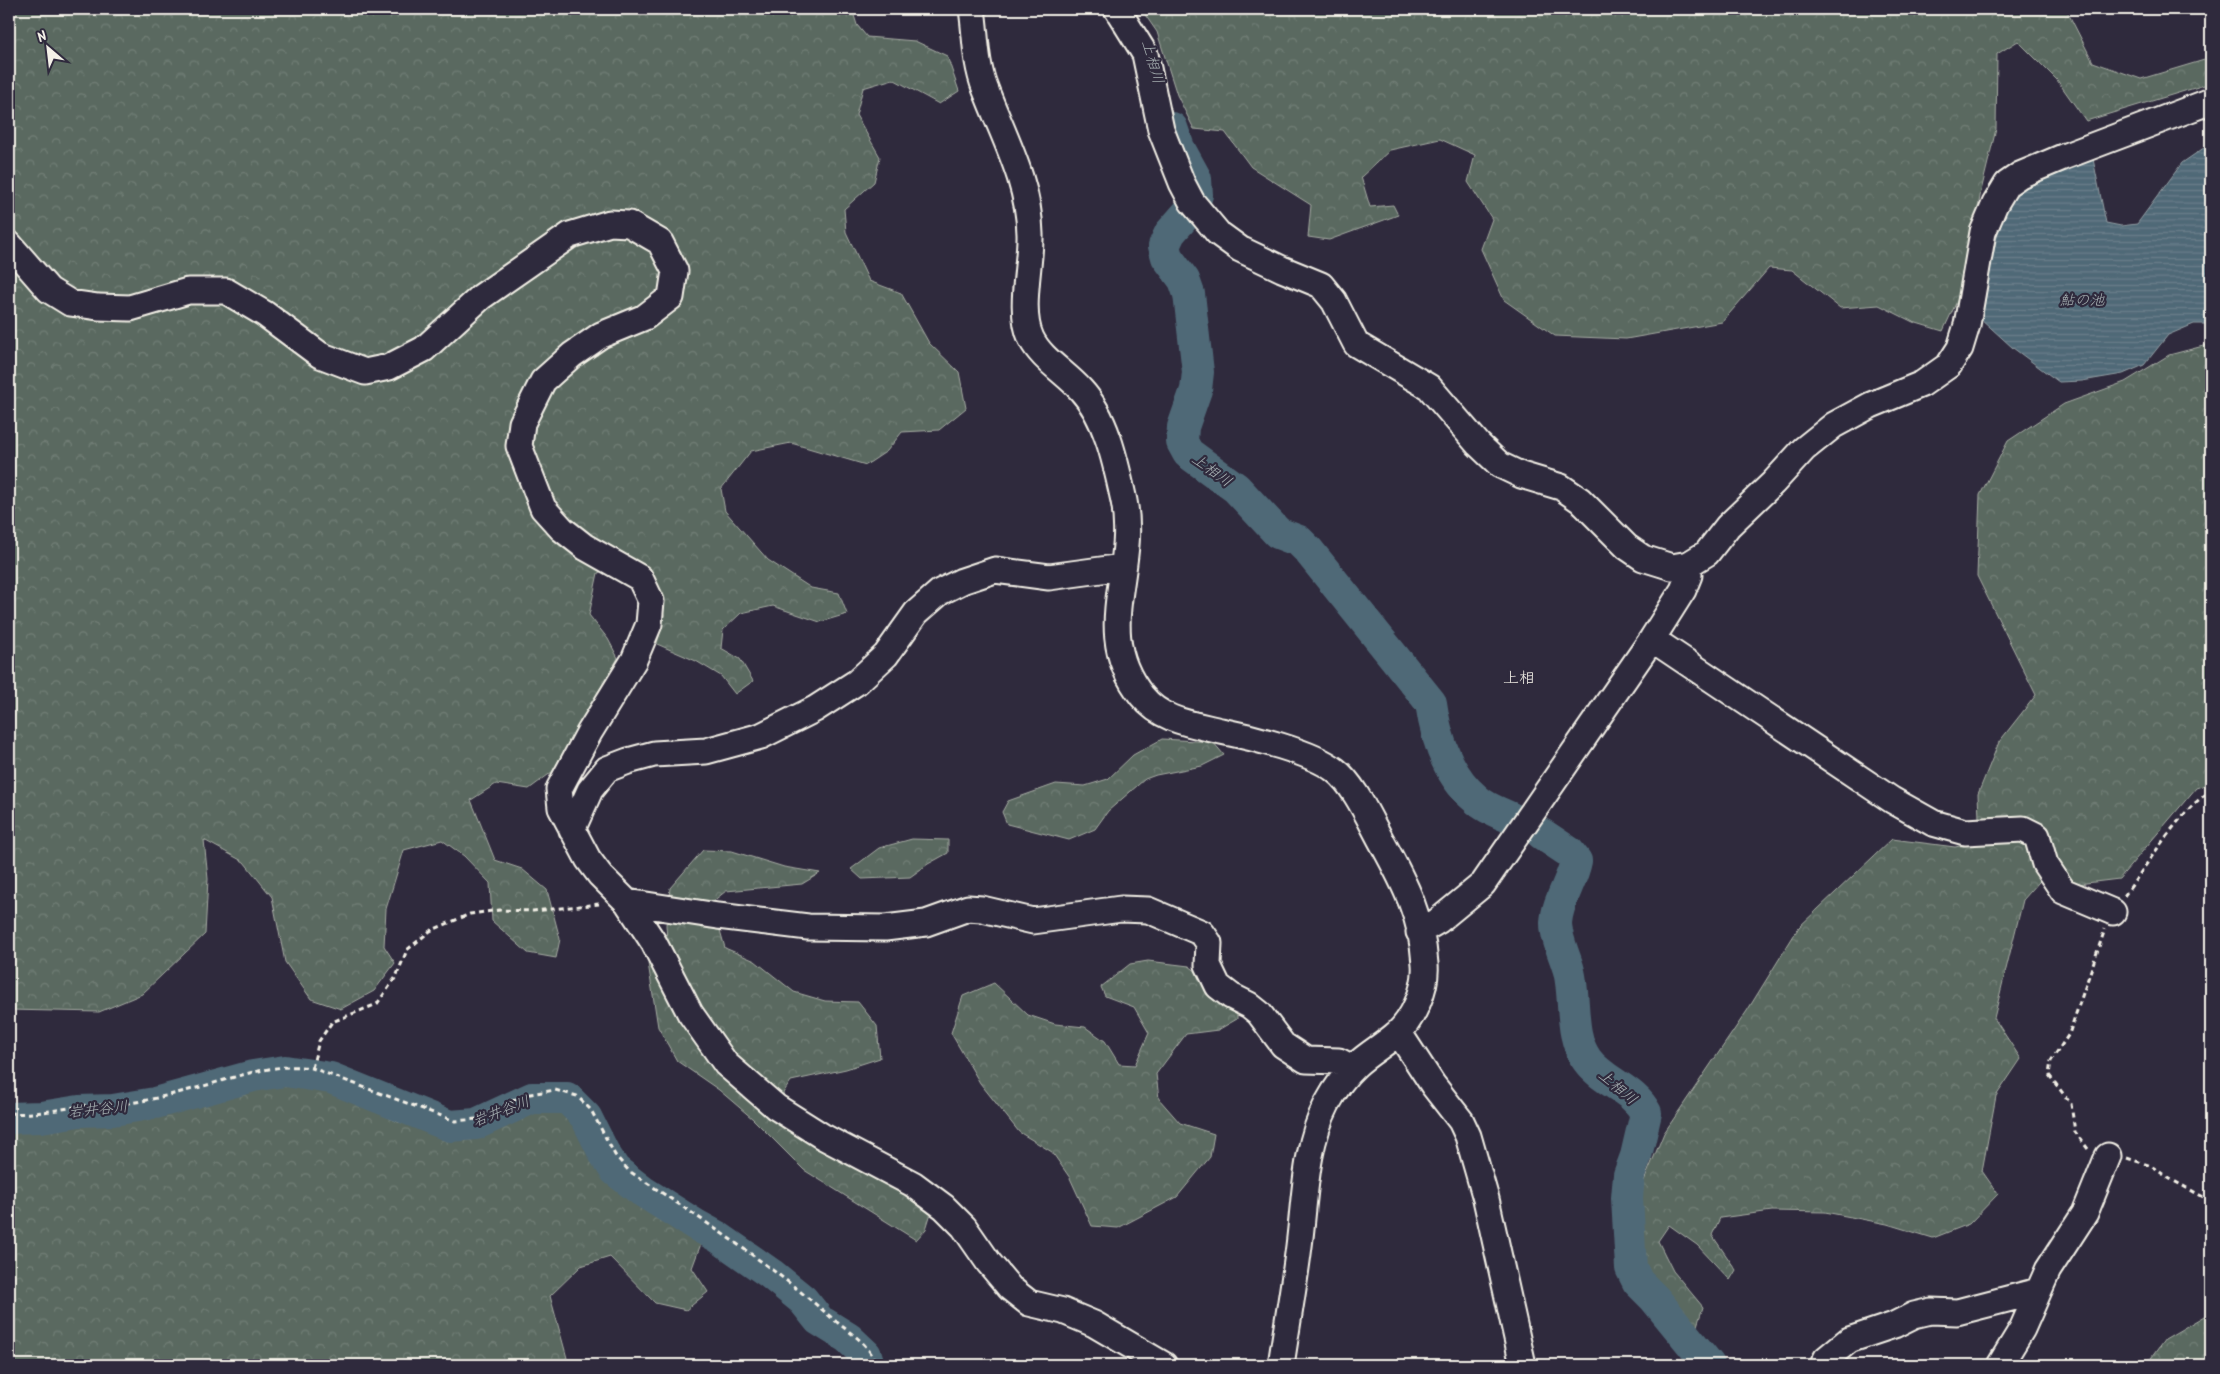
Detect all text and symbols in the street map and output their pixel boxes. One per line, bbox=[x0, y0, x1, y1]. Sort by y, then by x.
north arrow bbox=[22, 22, 72, 72]
text: N bbox=[33, 26, 52, 49]
water label: 上相川 bbox=[1134, 37, 1170, 87]
water label: 鮎の池 bbox=[2059, 289, 2105, 313]
water label: 上相川 bbox=[1186, 448, 1237, 494]
district label: 上相 bbox=[1503, 666, 1535, 691]
water label: 上相川 bbox=[1592, 1064, 1642, 1111]
water label: 岩井谷川 bbox=[469, 1090, 534, 1134]
water label: 岩井谷川 bbox=[67, 1095, 129, 1125]

